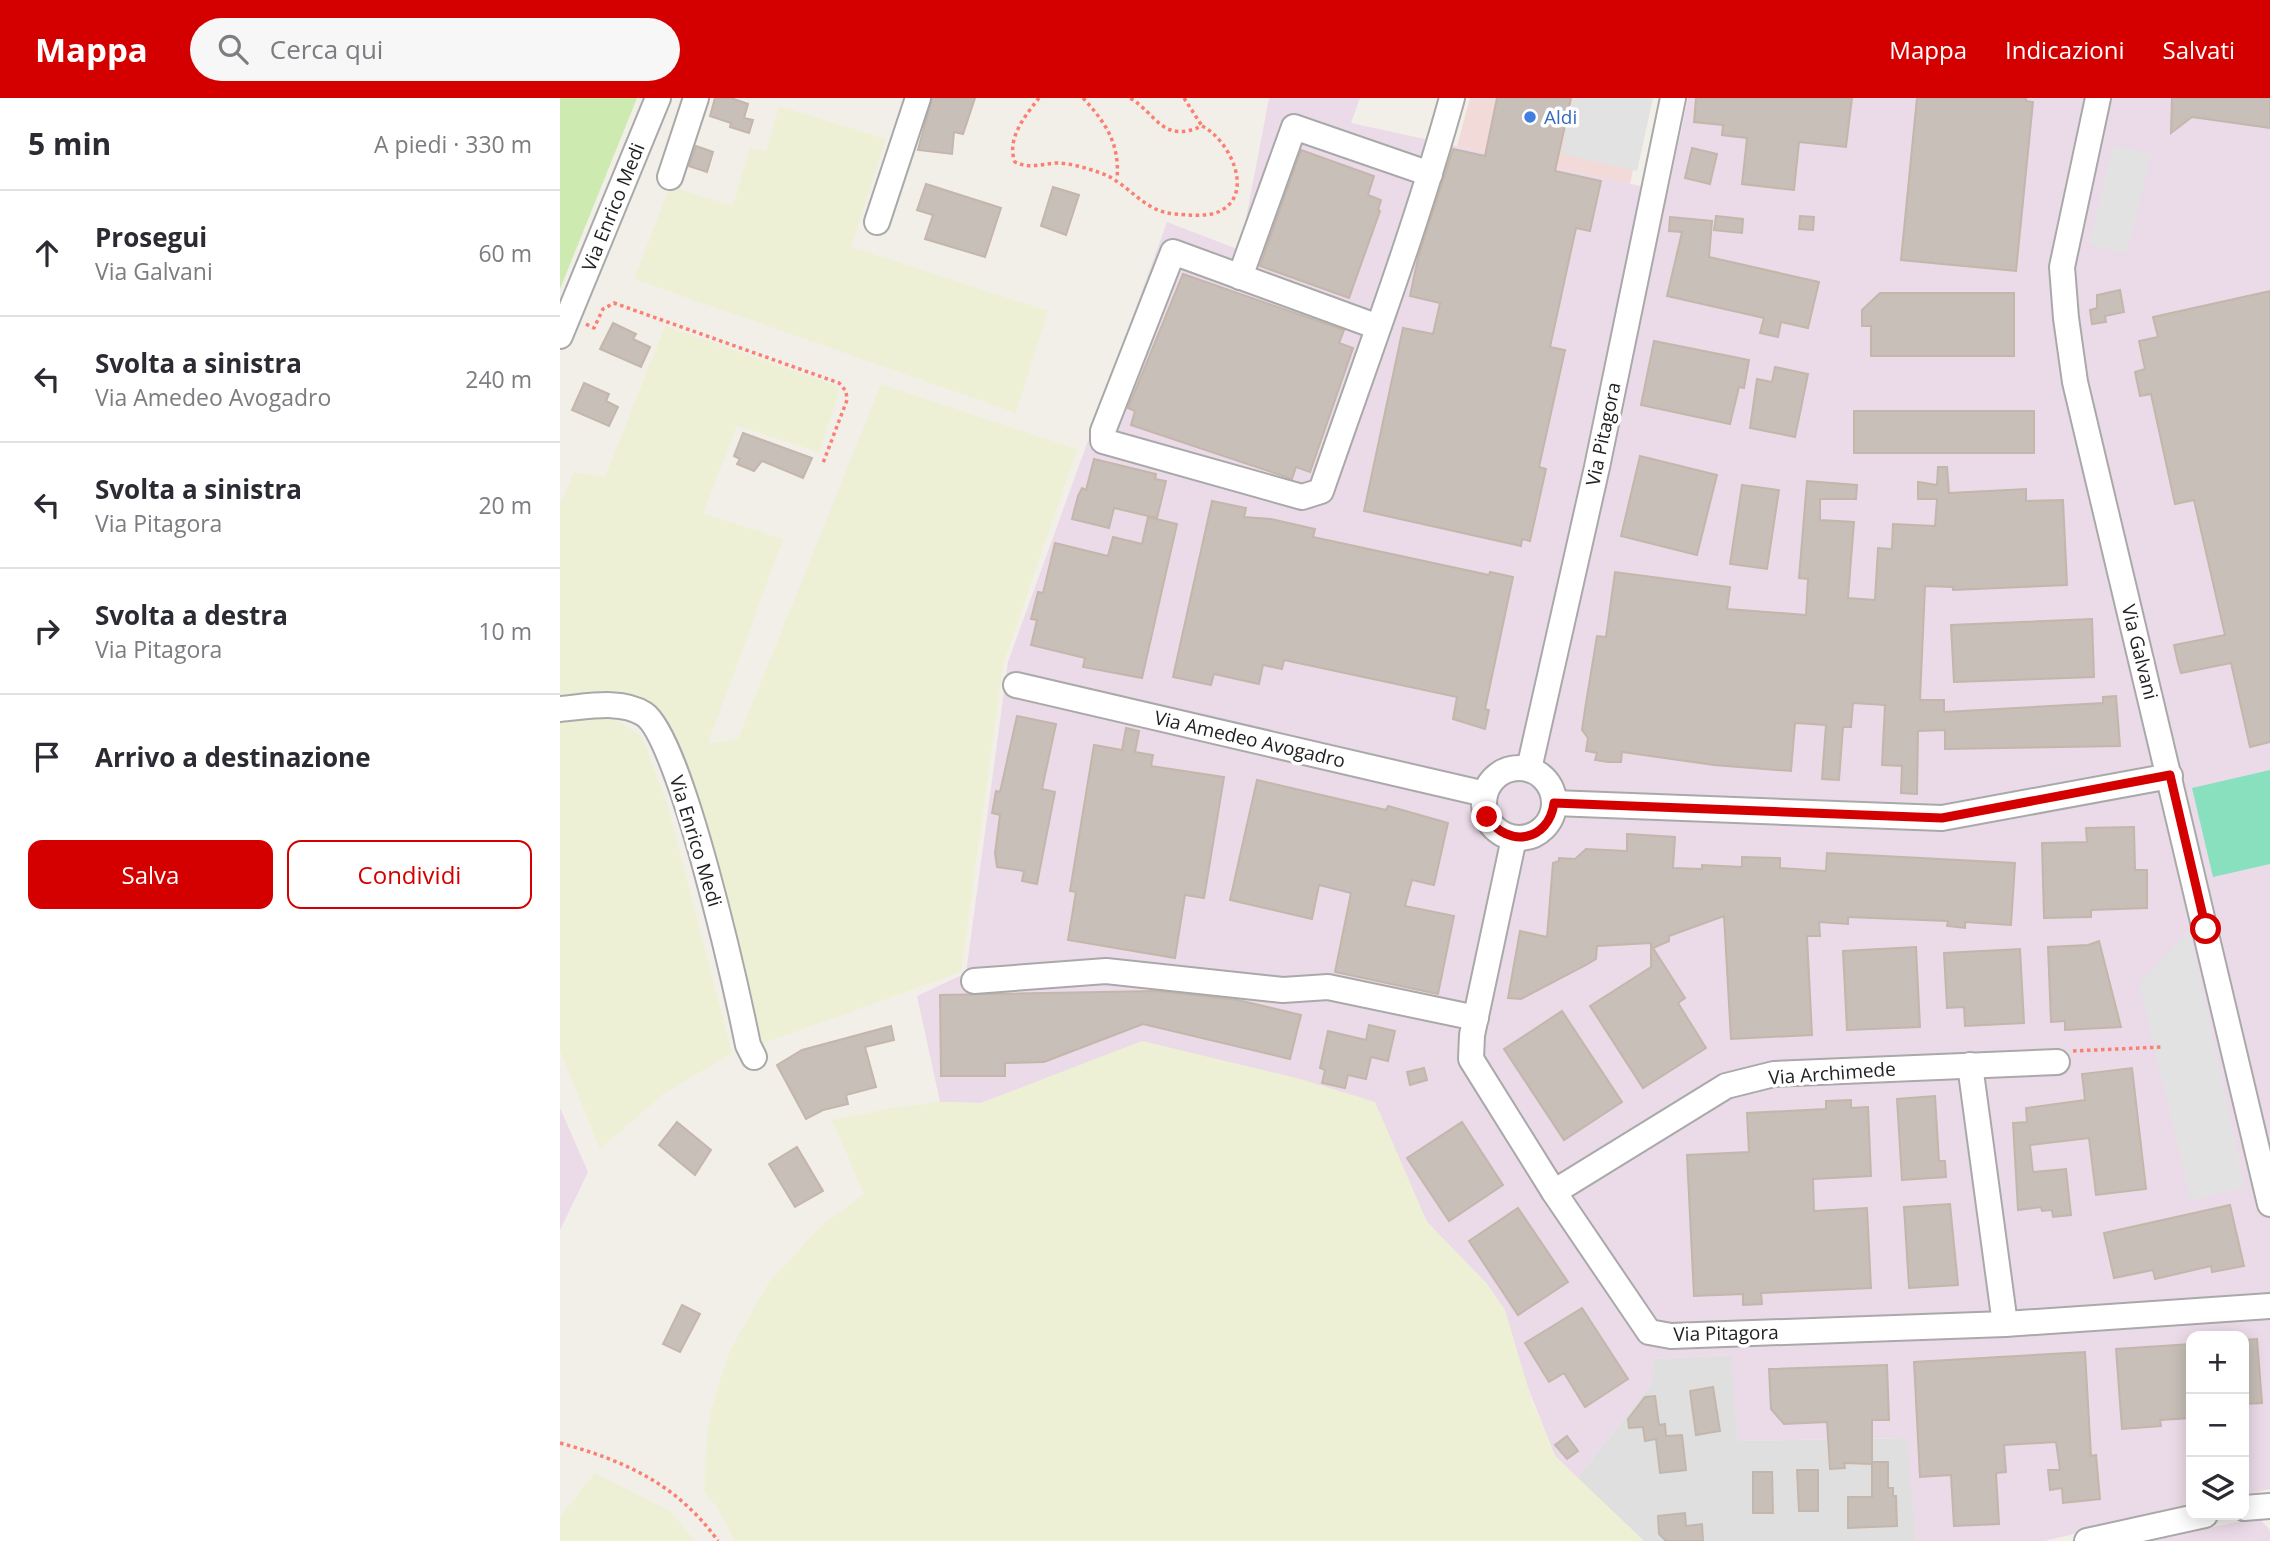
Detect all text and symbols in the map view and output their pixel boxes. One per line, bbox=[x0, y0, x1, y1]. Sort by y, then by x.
search box bbox=[190, 18, 680, 81]
text: Mappa bbox=[35, 27, 148, 72]
icon: search bbox=[214, 30, 252, 68]
text: Cerca qui bbox=[270, 31, 383, 67]
text: Mappa bbox=[1889, 33, 1967, 66]
text: Indicazioni bbox=[2005, 33, 2125, 66]
text: Salvati bbox=[2163, 33, 2235, 66]
place label: Aldi bbox=[1544, 104, 1577, 130]
marker: Aldi bbox=[1522, 109, 1538, 125]
text: 5 min bbox=[28, 123, 111, 164]
text: A piedi · 330 m bbox=[374, 128, 532, 160]
street label: Via Enrico Medi bbox=[575, 139, 651, 275]
text: Prosegui bbox=[95, 219, 207, 255]
icon: ahead bbox=[28, 234, 66, 272]
text: 60 m bbox=[478, 237, 532, 269]
text: Via Galvani bbox=[95, 255, 213, 287]
text: Svolta a sinistra bbox=[95, 345, 302, 381]
icon: left bbox=[28, 360, 66, 398]
text: 240 m bbox=[465, 363, 532, 395]
street label: Via Pitagora bbox=[1579, 380, 1627, 488]
text: Via Amedeo Avogadro bbox=[95, 381, 331, 413]
text: Svolta a sinistra bbox=[95, 471, 302, 507]
icon: left bbox=[28, 486, 66, 524]
text: 20 m bbox=[478, 489, 532, 521]
text: Via Pitagora bbox=[95, 507, 222, 539]
text: Svolta a destra bbox=[95, 597, 288, 633]
street label: Via Galvani bbox=[2116, 602, 2164, 702]
icon: right bbox=[28, 612, 66, 650]
text: 10 m bbox=[478, 615, 532, 647]
text: Via Pitagora bbox=[95, 633, 222, 665]
street label: Via Amedeo Avogadro bbox=[1152, 704, 1348, 774]
icon: arrive bbox=[28, 738, 66, 776]
text: Arrivo a destinazione bbox=[95, 739, 371, 775]
street label: Via Enrico Medi bbox=[664, 772, 728, 910]
route end bbox=[1471, 801, 1502, 832]
button: Salva bbox=[28, 840, 273, 909]
button: Condividi bbox=[287, 840, 532, 909]
route start bbox=[2190, 913, 2221, 944]
street label: Via Archimede bbox=[1767, 1056, 1897, 1090]
street label: Via Pitagora bbox=[1673, 1319, 1779, 1347]
map controls bbox=[2186, 1331, 2249, 1520]
button: + bbox=[2186, 1331, 2249, 1394]
button: − bbox=[2186, 1394, 2249, 1457]
button: layers bbox=[2186, 1457, 2249, 1520]

